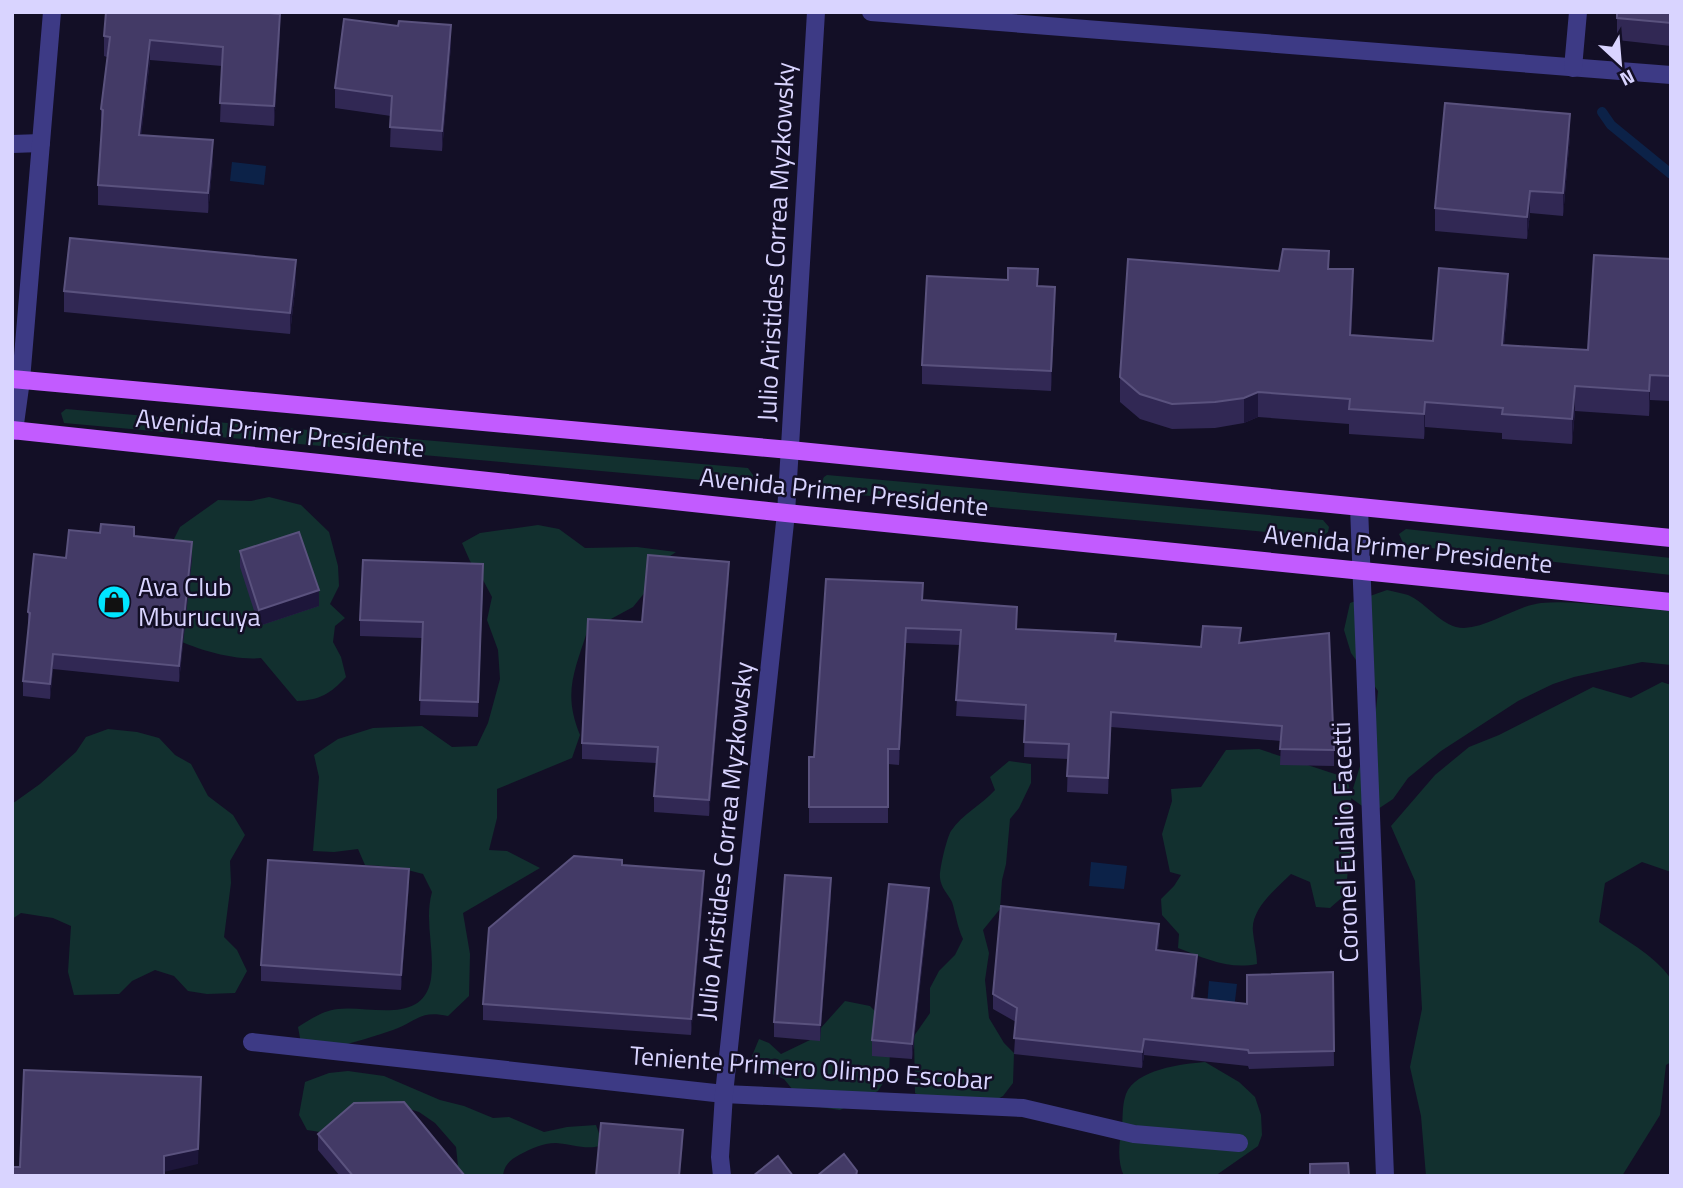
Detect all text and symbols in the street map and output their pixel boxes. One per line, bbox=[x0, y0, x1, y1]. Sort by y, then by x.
north arrow bbox=[1585, 28, 1655, 98]
street label: Julio Aristides Correa Myzkowsky bbox=[747, 61, 804, 423]
text: N bbox=[1615, 63, 1640, 95]
street label: Avenida Primer Presidente bbox=[134, 398, 426, 467]
street label: Avenida Primer Presidente bbox=[698, 457, 990, 526]
street label: Avenida Primer Presidente bbox=[1262, 514, 1554, 583]
place label: Ava Club Mburucuya bbox=[138, 567, 261, 636]
shop icon: Ava Club Mburucuya bbox=[95, 583, 133, 621]
street label: Julio Aristides Correa Myzkowsky bbox=[686, 660, 763, 1022]
street label: Coronel Eulalio Facetti bbox=[1321, 721, 1368, 963]
street label: Teniente Primero Olimpo Escobar bbox=[629, 1035, 993, 1100]

